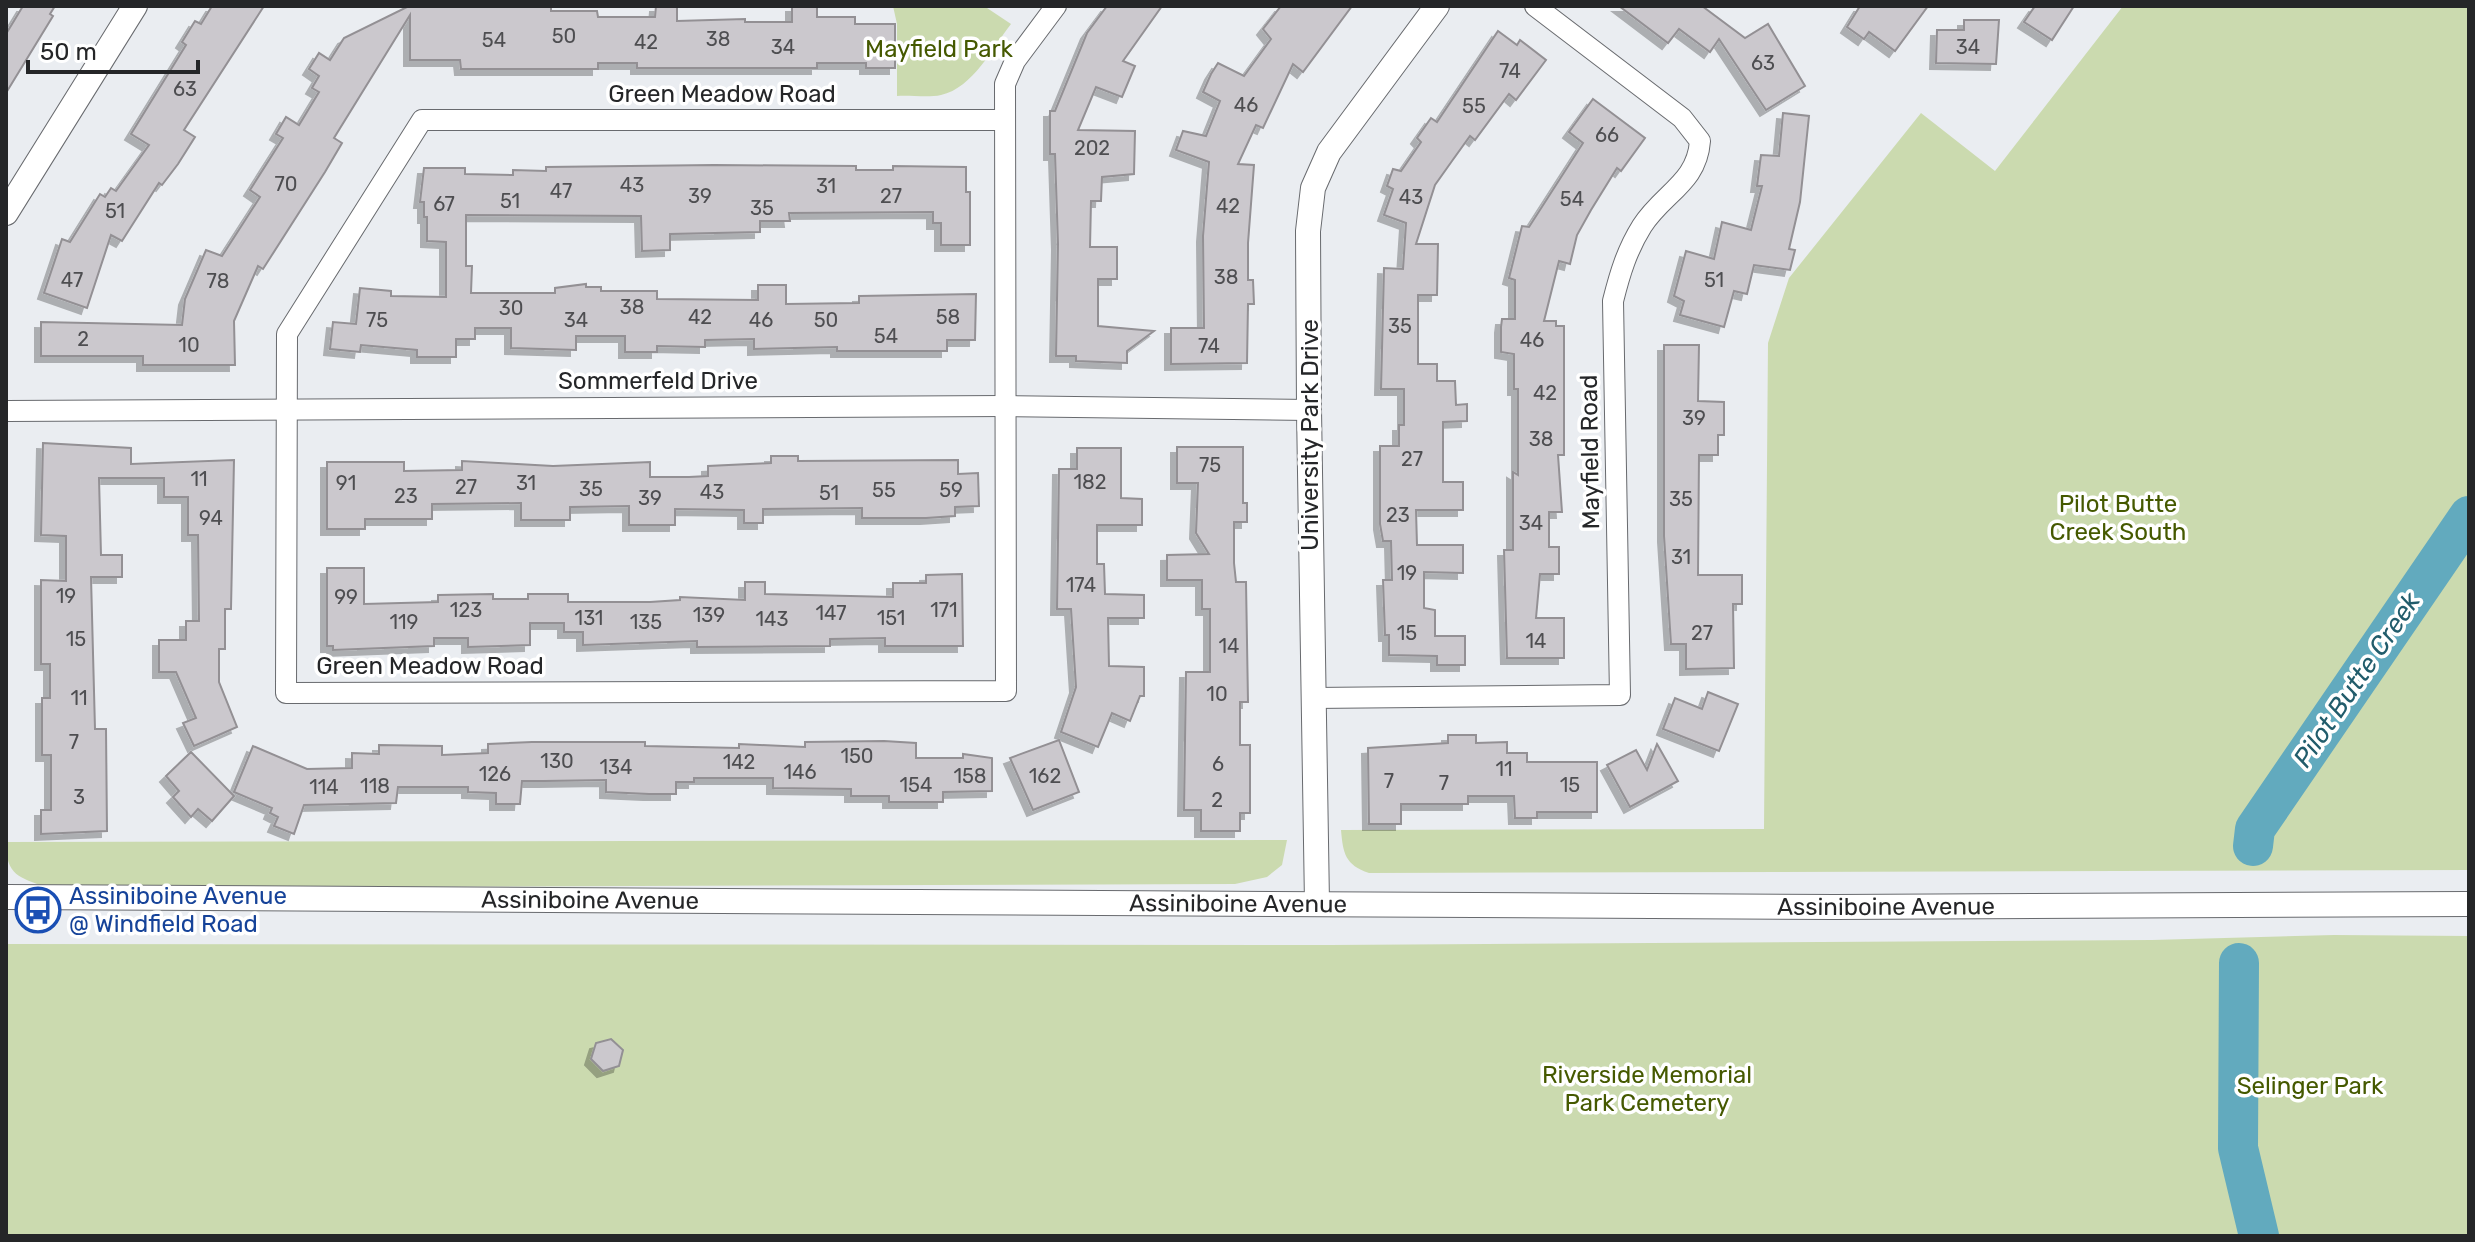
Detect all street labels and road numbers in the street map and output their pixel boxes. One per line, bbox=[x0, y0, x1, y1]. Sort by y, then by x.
street label: Green Meadow Road bbox=[608, 80, 836, 108]
street label: University Park Drive bbox=[1296, 319, 1324, 551]
street label: Sommerfeld Drive bbox=[558, 367, 758, 395]
street label: Mayfield Road bbox=[1575, 374, 1605, 530]
street label: Green Meadow Road bbox=[316, 652, 544, 680]
street label: Assiniboine Avenue bbox=[481, 886, 699, 915]
street label: Assiniboine Avenue bbox=[1129, 889, 1347, 918]
street label: Assiniboine Avenue bbox=[1777, 892, 1995, 921]

